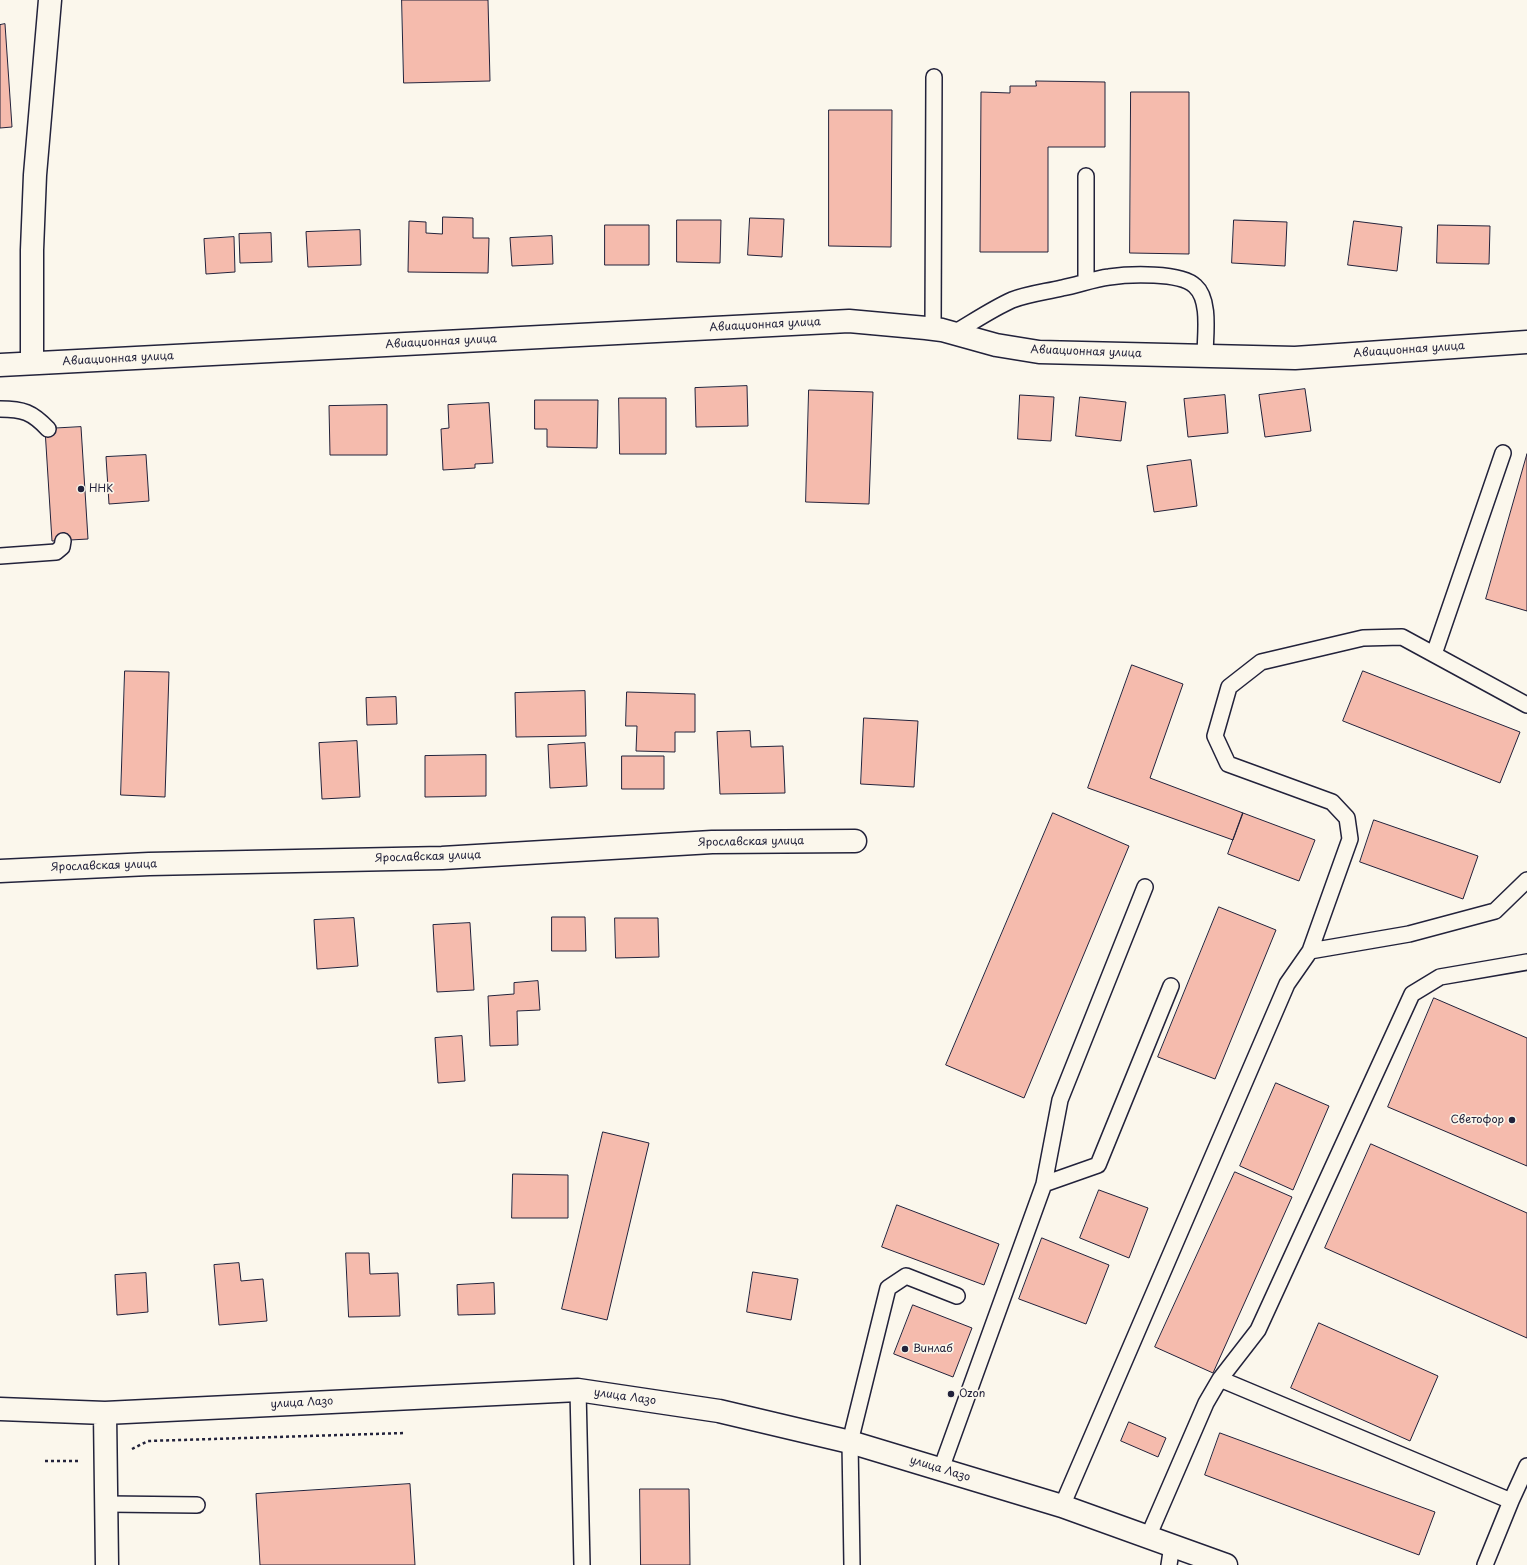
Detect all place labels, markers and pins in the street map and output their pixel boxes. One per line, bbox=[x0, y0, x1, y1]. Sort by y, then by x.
place label: ННК bbox=[89, 482, 113, 496]
marker: ННК bbox=[76, 484, 86, 494]
place label: Светофор bbox=[1451, 1113, 1504, 1127]
marker: Светофор bbox=[1507, 1115, 1517, 1125]
place label: Винлаб bbox=[913, 1342, 953, 1356]
marker: Винлаб bbox=[900, 1344, 910, 1354]
place label: Ozon bbox=[959, 1387, 985, 1401]
marker: Ozon bbox=[946, 1389, 956, 1399]

